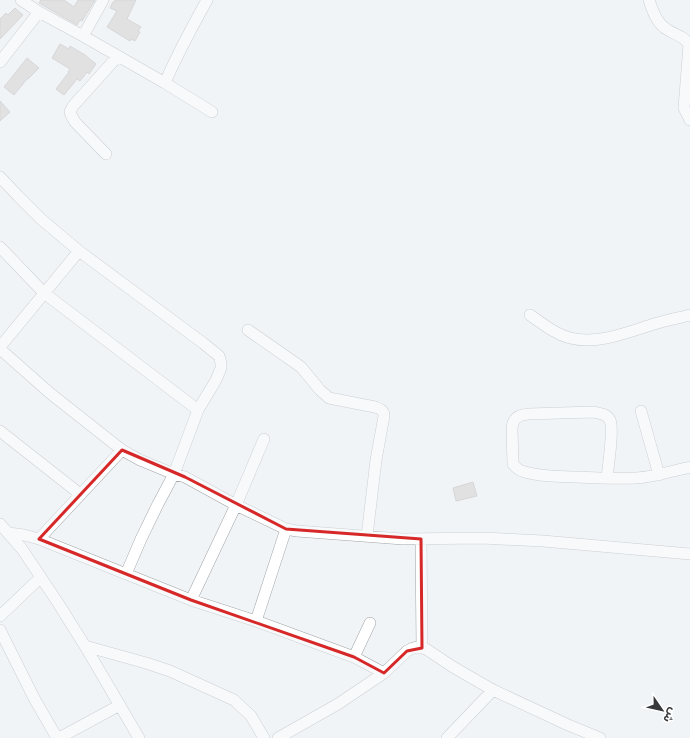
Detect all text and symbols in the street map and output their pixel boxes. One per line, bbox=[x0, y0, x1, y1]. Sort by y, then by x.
north arrow bbox=[642, 690, 682, 730]
text: ش bbox=[660, 705, 680, 726]

